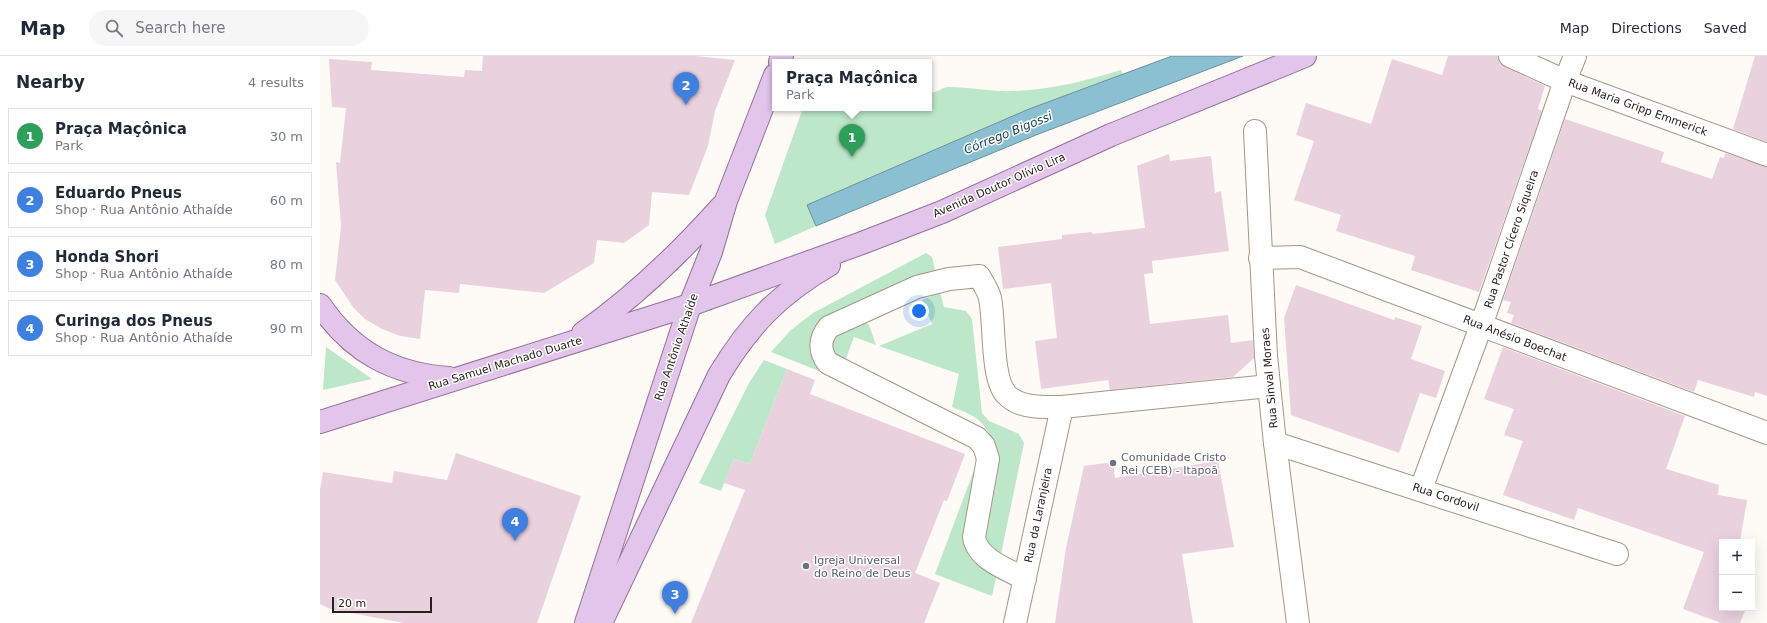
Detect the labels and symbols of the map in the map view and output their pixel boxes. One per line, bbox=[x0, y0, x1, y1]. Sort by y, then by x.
pin: 2 bbox=[673, 72, 699, 105]
street label: Rua Maria Gripp Emmerick bbox=[1566, 76, 1710, 139]
water label: Córrego Bigossi bbox=[962, 109, 1055, 157]
pin: 1 bbox=[839, 124, 865, 157]
street label: Avenida Doutor Olívio Lira bbox=[931, 150, 1067, 221]
street label: Rua Pastor Cícero Siqueira bbox=[1482, 168, 1541, 310]
street label: Rua Antônio Athaíde bbox=[652, 292, 701, 402]
your location bbox=[909, 301, 929, 321]
street label: Rua Anésio Boechat bbox=[1461, 313, 1569, 364]
street label: Rua Sinval Moraes bbox=[1259, 327, 1280, 429]
street label: Rua Samuel Machado Duarte bbox=[427, 334, 584, 393]
place label: Comunidade Cristo Rei (CEB) - Itapoã bbox=[1121, 451, 1226, 477]
marker: Comunidade Cristo Rei (CEB) - Itapoã bbox=[1108, 458, 1118, 468]
street label: Rua da Laranjeira bbox=[1022, 466, 1055, 564]
street label: Rua Cordovil bbox=[1411, 481, 1481, 514]
pin: 4 bbox=[502, 508, 528, 541]
place label: Igreja Universal do Reino de Deus bbox=[814, 554, 911, 580]
marker: Igreja Universal do Reino de Deus bbox=[801, 561, 811, 571]
pin: 3 bbox=[662, 581, 688, 614]
scale bar bbox=[332, 595, 432, 614]

